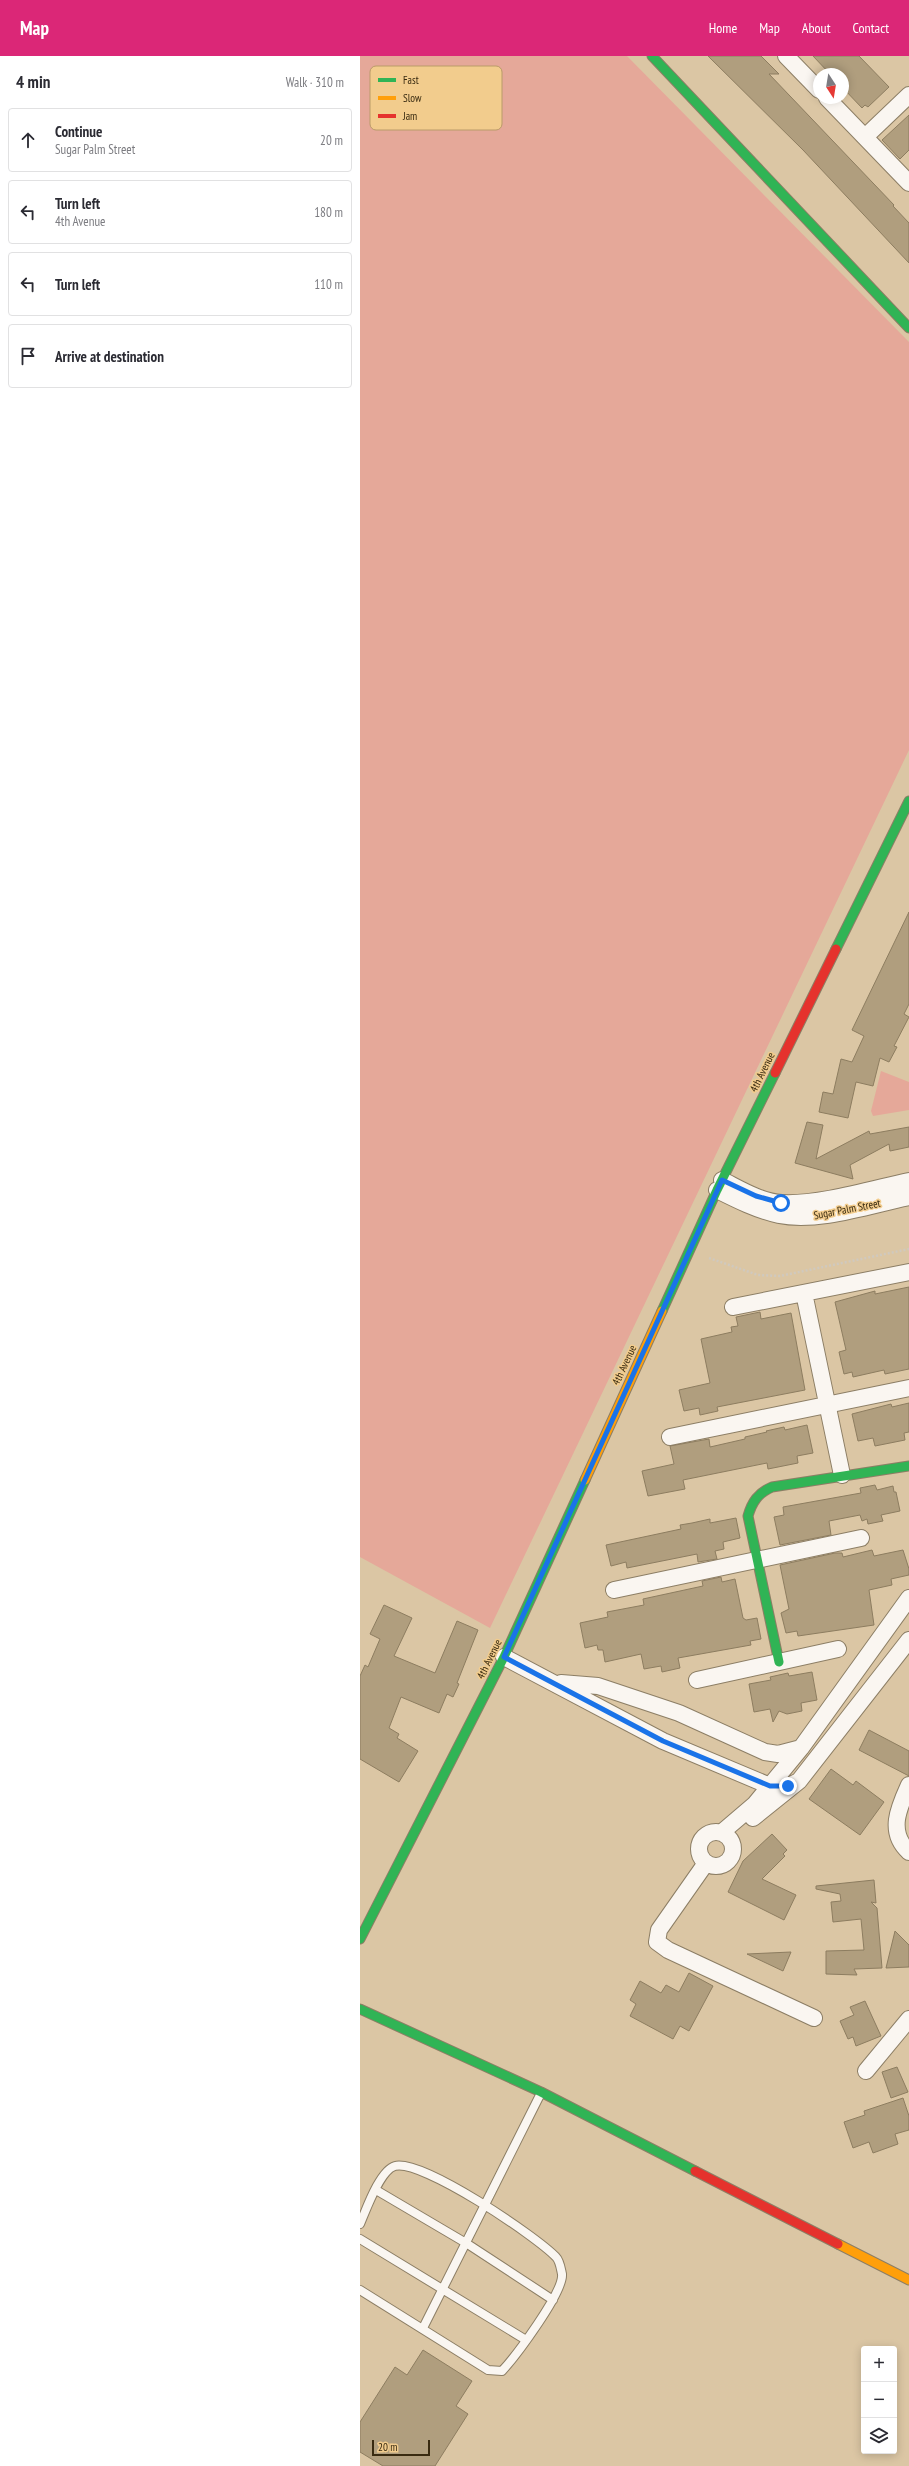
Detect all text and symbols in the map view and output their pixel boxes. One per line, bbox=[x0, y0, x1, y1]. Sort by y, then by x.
text: Map bbox=[20, 16, 49, 40]
text: Home bbox=[709, 19, 737, 37]
text: Map bbox=[759, 19, 780, 37]
text: About bbox=[802, 19, 831, 37]
text: Contact bbox=[853, 19, 889, 37]
legend bbox=[370, 66, 502, 130]
north arrow bbox=[813, 68, 849, 104]
text: 4 min bbox=[16, 71, 50, 93]
text: Fast bbox=[403, 73, 419, 87]
text: Walk · 310 m bbox=[286, 74, 344, 91]
text: Slow bbox=[403, 91, 422, 105]
text: Jam bbox=[402, 109, 417, 123]
text: Continue bbox=[55, 122, 102, 141]
icon: ahead bbox=[17, 129, 39, 151]
text: 20 m bbox=[320, 132, 343, 149]
text: Sugar Palm Street bbox=[55, 141, 135, 158]
text: Turn left bbox=[55, 194, 100, 213]
icon: left bbox=[17, 201, 39, 223]
text: 180 m bbox=[314, 204, 343, 221]
text: 4th Avenue bbox=[55, 213, 105, 230]
icon: left bbox=[17, 273, 39, 295]
text: Turn left bbox=[55, 275, 100, 294]
text: 110 m bbox=[314, 276, 343, 293]
icon: arrive bbox=[17, 345, 39, 367]
text: Arrive at destination bbox=[55, 347, 164, 366]
street label: 4th Avenue bbox=[746, 1049, 778, 1094]
route start bbox=[772, 1194, 790, 1212]
street label: Sugar Palm Street bbox=[812, 1196, 882, 1222]
street label: 4th Avenue bbox=[609, 1342, 640, 1387]
street label: 4th Avenue bbox=[473, 1636, 505, 1681]
route end bbox=[779, 1777, 797, 1795]
map controls bbox=[861, 2346, 897, 2454]
button: + bbox=[861, 2346, 897, 2382]
button: − bbox=[861, 2382, 897, 2418]
button: layers bbox=[861, 2418, 897, 2454]
scale bar bbox=[372, 2438, 430, 2457]
text: 20 m bbox=[378, 2440, 397, 2454]

